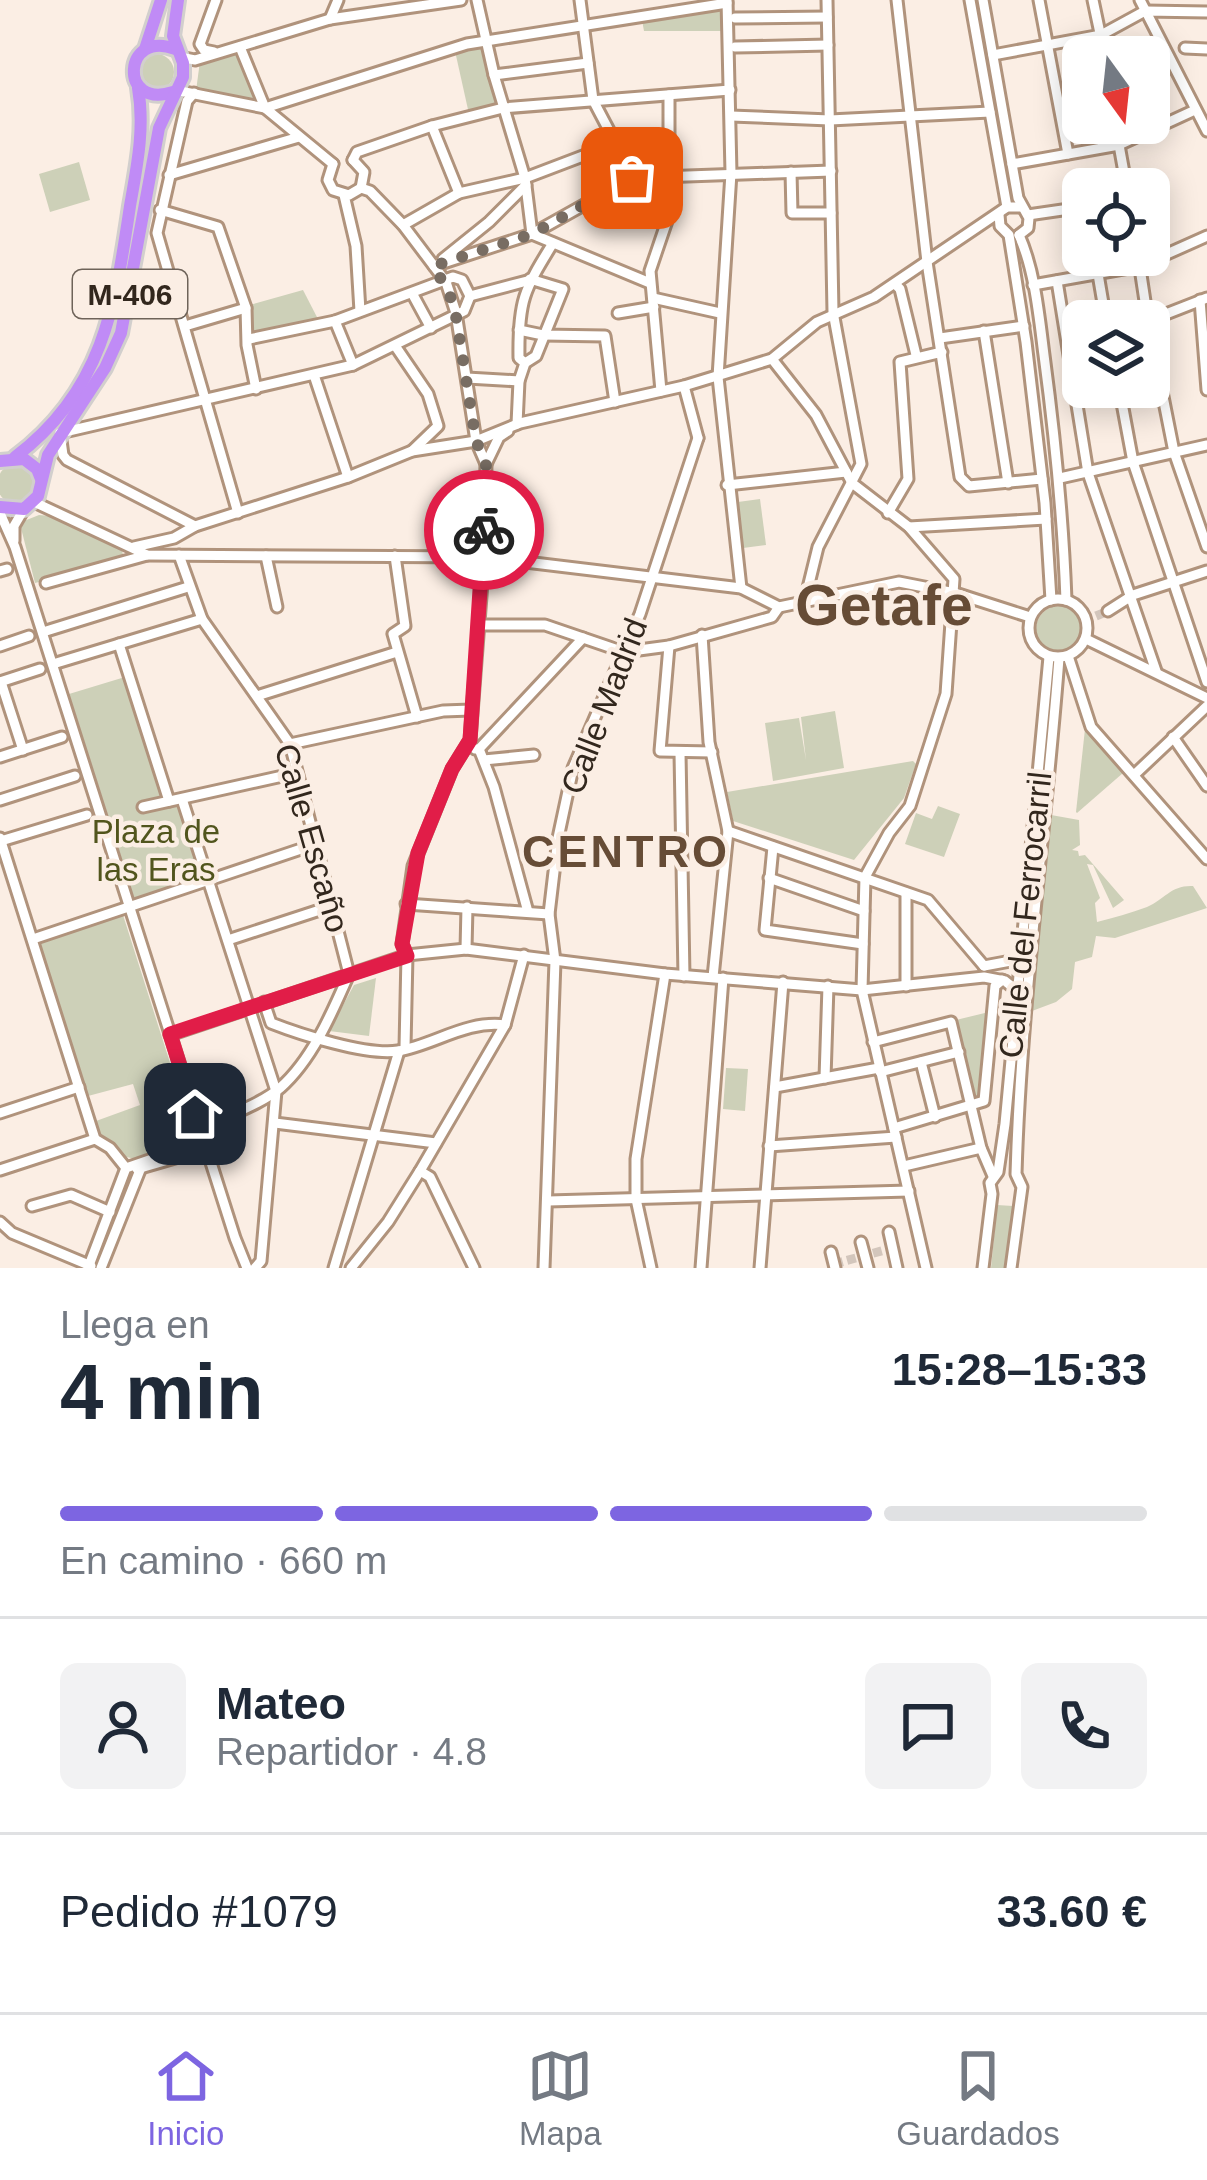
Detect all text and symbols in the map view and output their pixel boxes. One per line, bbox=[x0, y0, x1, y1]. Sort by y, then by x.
north arrow bbox=[1062, 36, 1170, 144]
map controls bbox=[1062, 36, 1170, 408]
pin bbox=[581, 127, 683, 229]
icon: bag bbox=[599, 145, 665, 211]
button: locate bbox=[1062, 168, 1170, 276]
road number: M-406 bbox=[73, 270, 187, 318]
button: layers bbox=[1062, 300, 1170, 408]
courier bbox=[424, 470, 544, 590]
icon: bike bbox=[451, 497, 517, 563]
district label: Getafe bbox=[795, 573, 973, 637]
street label: Calle Madrid bbox=[554, 613, 654, 799]
street label: Calle Escaño bbox=[267, 739, 357, 937]
street label: Calle del Ferrocarril bbox=[992, 770, 1058, 1060]
park label: Plaza de las Eras bbox=[92, 813, 220, 888]
district label: CENTRO bbox=[522, 826, 730, 877]
pin bbox=[144, 1063, 246, 1165]
icon: home bbox=[162, 1081, 228, 1147]
text: Llega en bbox=[60, 1303, 210, 1346]
text: 15:28–15:33 bbox=[892, 1344, 1147, 1395]
text: 4 min bbox=[60, 1348, 264, 1436]
text: En camino · 660 m bbox=[60, 1539, 387, 1582]
button: person bbox=[60, 1663, 186, 1789]
button: chat bbox=[865, 1663, 991, 1789]
button: phone bbox=[1021, 1663, 1147, 1789]
text: Mateo bbox=[216, 1678, 346, 1729]
text: Repartidor · 4.8 bbox=[216, 1730, 487, 1773]
text: Pedido #1079 bbox=[60, 1886, 338, 1937]
text: 33.60 € bbox=[997, 1886, 1147, 1937]
tab: Inicio bbox=[147, 2043, 224, 2153]
tab: Mapa bbox=[519, 2043, 602, 2153]
tab: Guardados bbox=[896, 2043, 1060, 2153]

